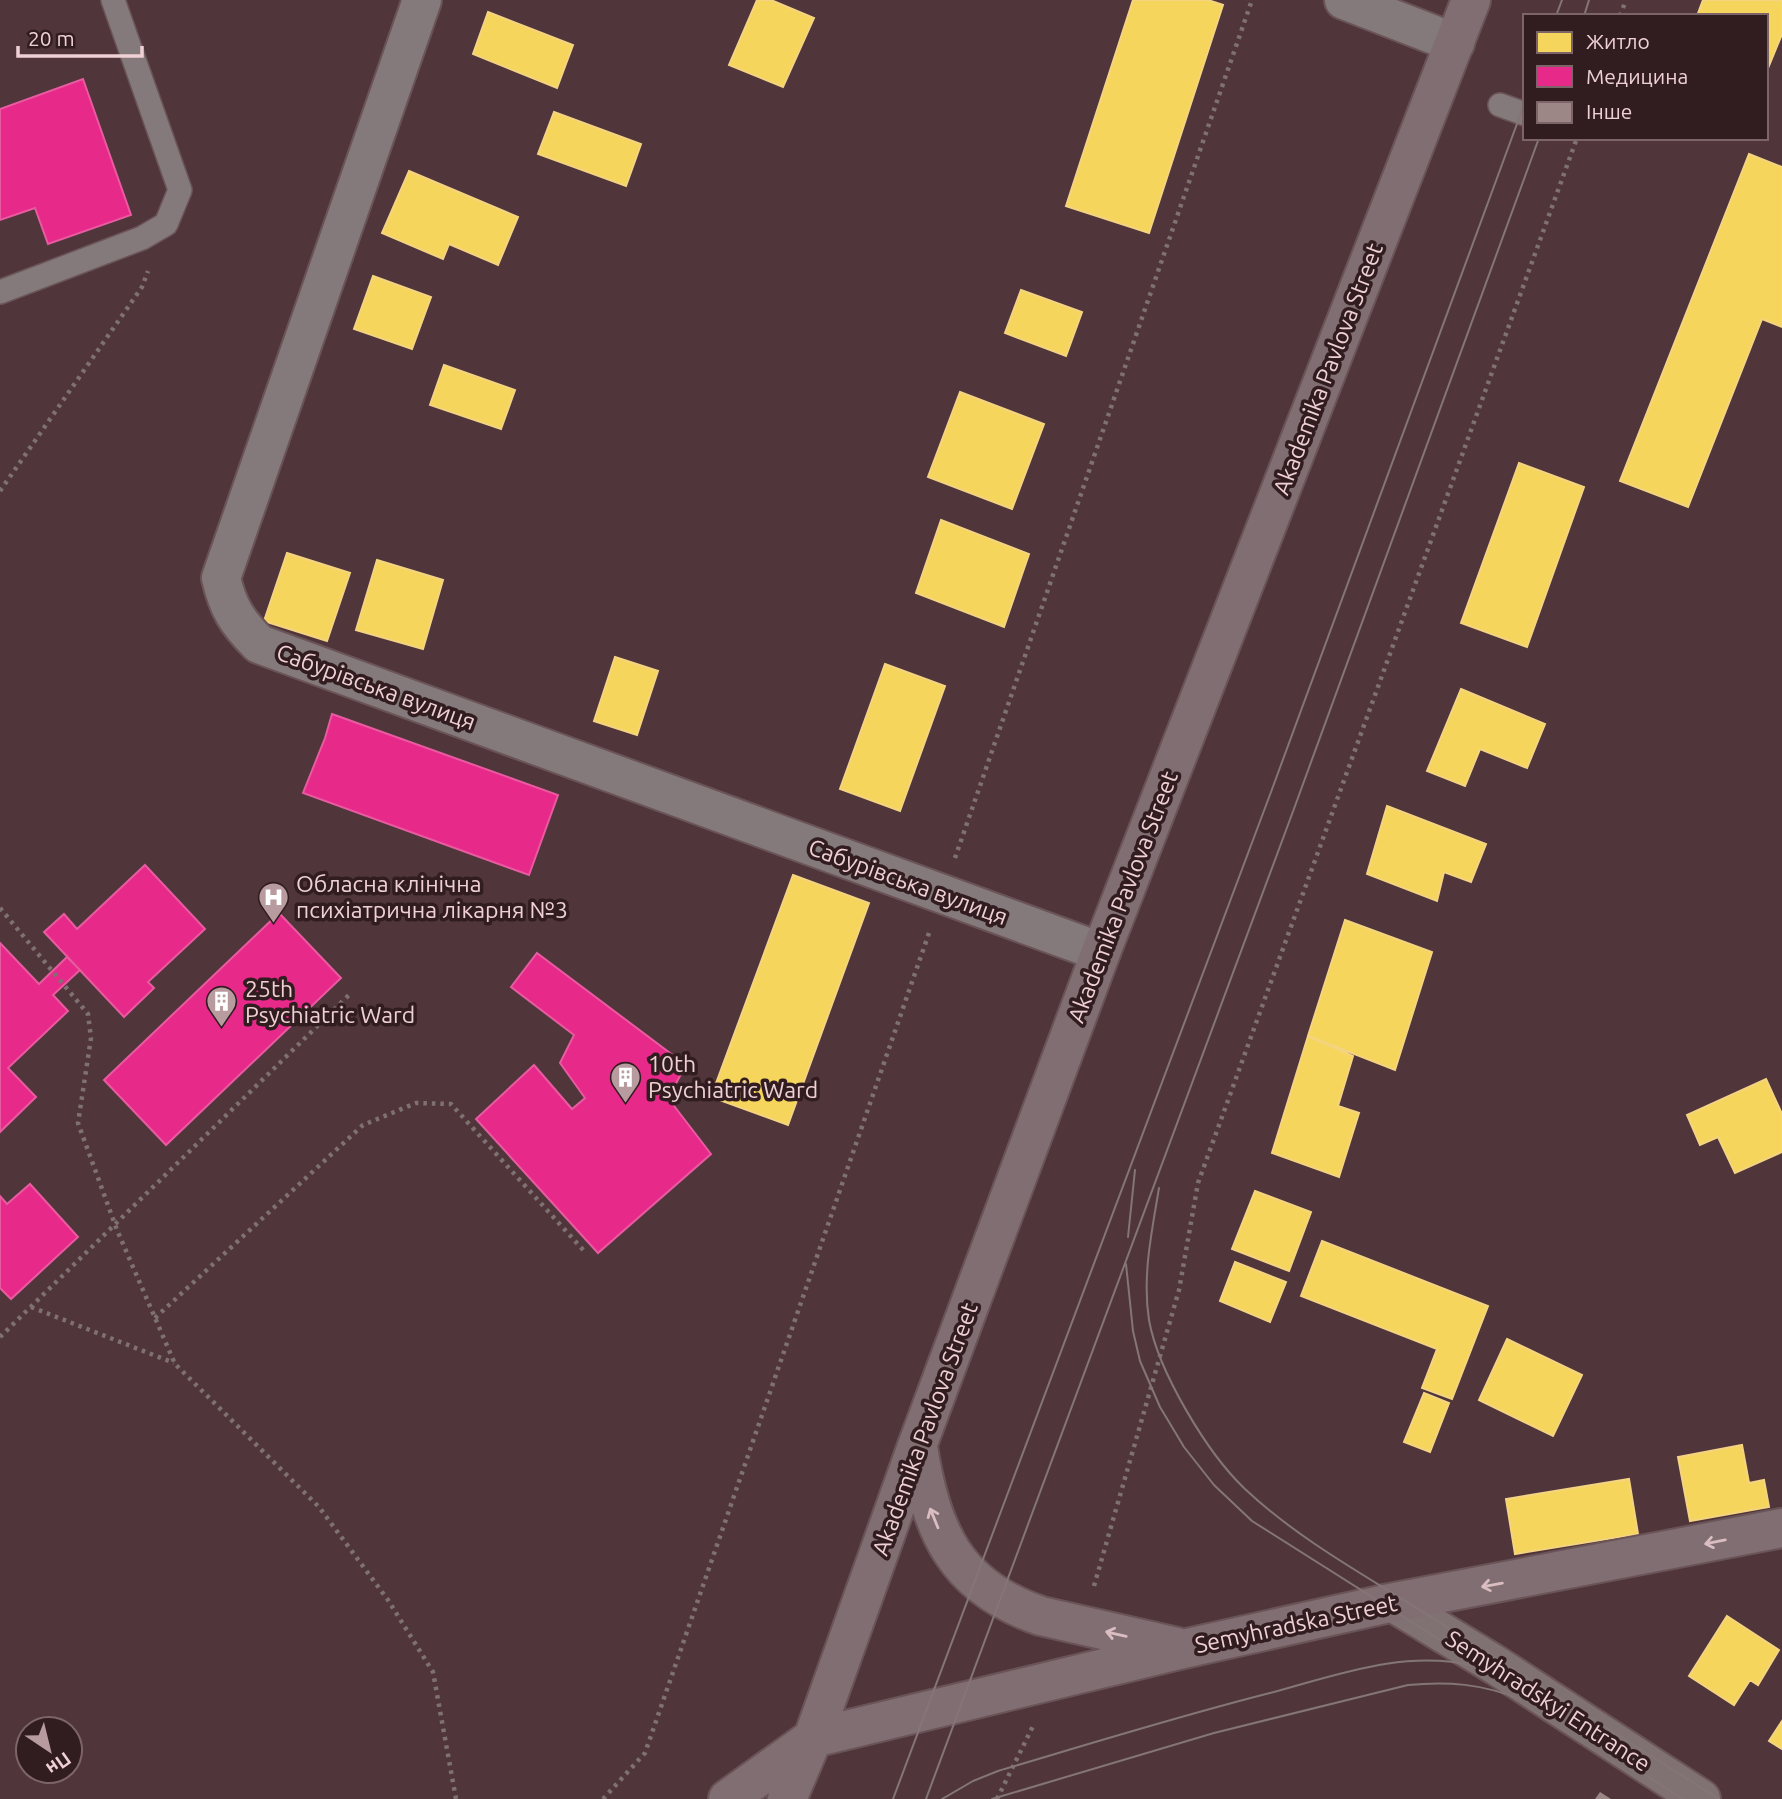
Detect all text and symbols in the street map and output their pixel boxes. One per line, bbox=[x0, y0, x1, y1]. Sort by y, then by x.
scale bar bbox=[18, 14, 142, 58]
legend bbox=[1523, 14, 1768, 140]
text: 20 m bbox=[28, 26, 75, 50]
text: Житло bbox=[1586, 29, 1650, 53]
text: Медицина bbox=[1586, 64, 1688, 88]
text: Інше bbox=[1586, 99, 1632, 123]
street label: Akademika Pavlova Street bbox=[1268, 240, 1387, 498]
street label: Сабурівська вулиця bbox=[273, 639, 479, 734]
street label: Akademika Pavlova Street bbox=[1063, 768, 1182, 1026]
street label: Сабурівська вулиця bbox=[805, 834, 1011, 929]
place label: Обласна клінічна психіатрична лікарня №3 bbox=[296, 871, 568, 922]
hospital icon: Обласна клінічна психіатрична лікарня №3 bbox=[256, 880, 290, 924]
place label: 25th Psychiatric Ward bbox=[245, 976, 415, 1027]
building icon: 25th Psychiatric Ward bbox=[205, 985, 239, 1029]
place label: 10th Psychiatric Ward bbox=[648, 1051, 818, 1102]
building icon: 10th Psychiatric Ward bbox=[608, 1060, 642, 1104]
street label: Akademika Pavlova Street bbox=[867, 1299, 982, 1559]
one-way arrow bbox=[927, 1508, 940, 1530]
one-way arrow bbox=[1704, 1535, 1727, 1549]
one-way arrow bbox=[1481, 1579, 1504, 1592]
street label: Semyhradska Street bbox=[1193, 1590, 1399, 1657]
street label: Semyhradskyi Entrance bbox=[1441, 1625, 1655, 1776]
one-way arrow bbox=[1105, 1626, 1128, 1640]
north arrow bbox=[14, 1715, 84, 1785]
text: Пн bbox=[42, 1748, 75, 1780]

